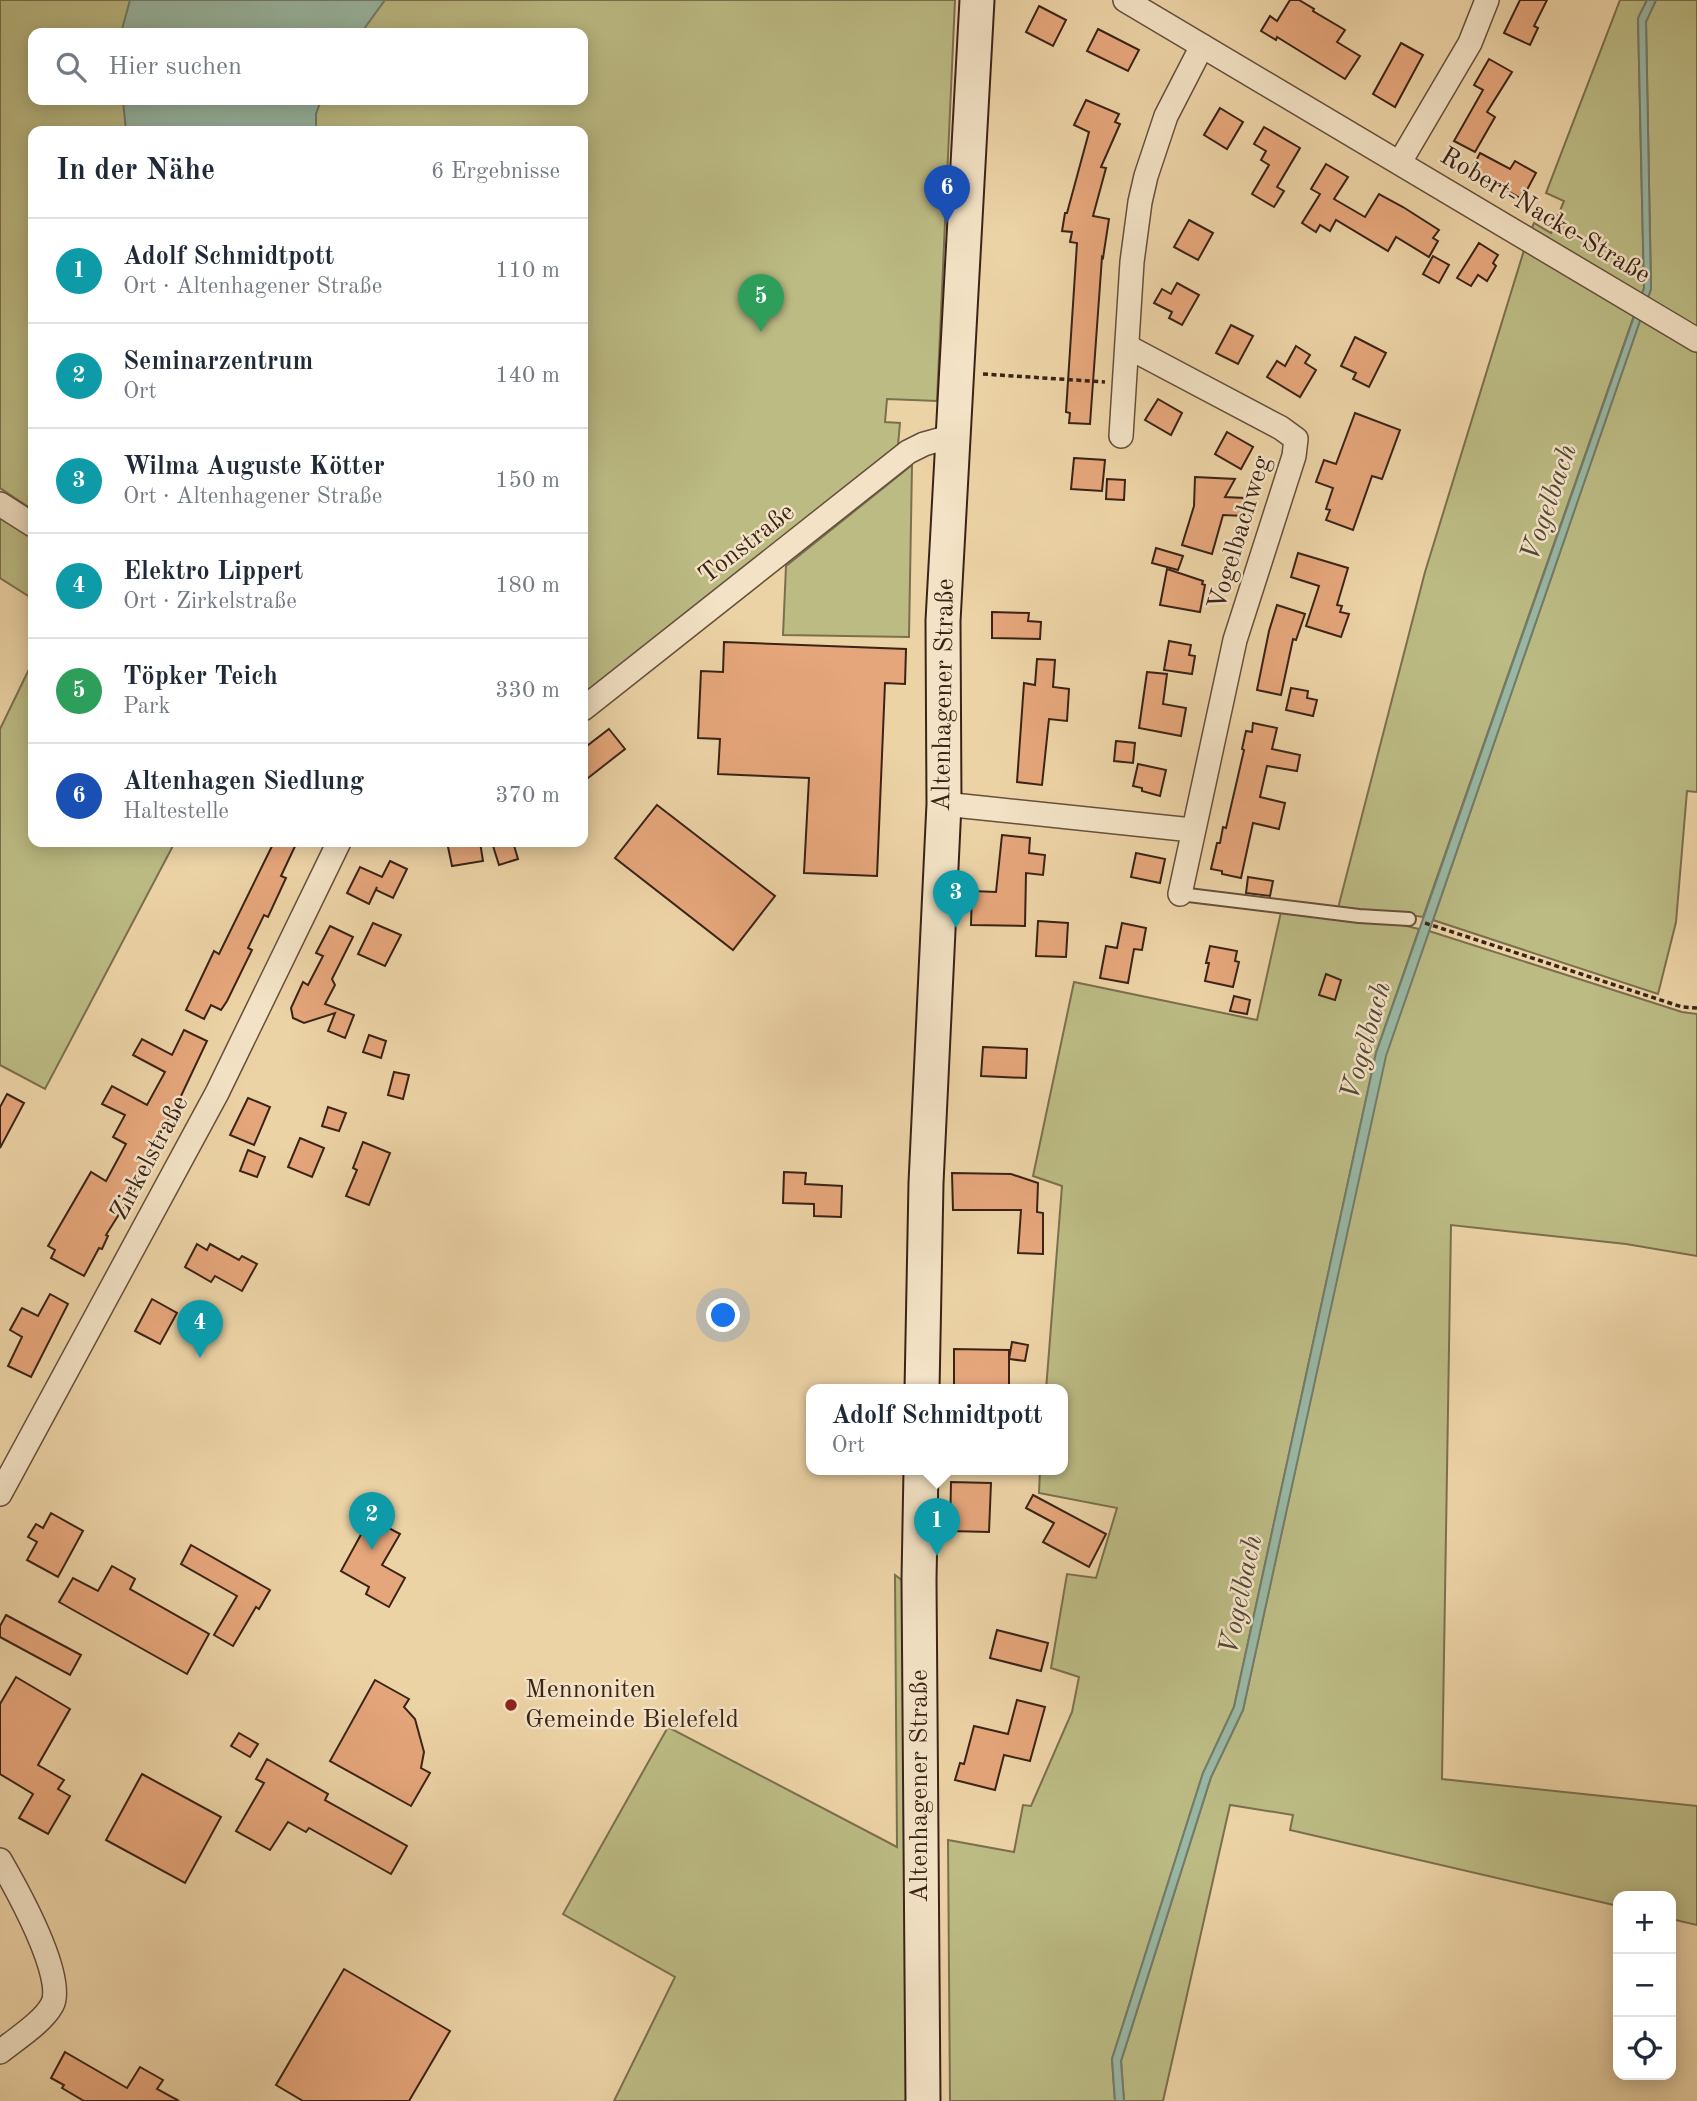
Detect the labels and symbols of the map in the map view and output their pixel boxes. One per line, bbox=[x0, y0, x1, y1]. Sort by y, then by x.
street label: Robert-Nacke-Straße bbox=[1436, 143, 1654, 289]
pin: 6 bbox=[924, 165, 970, 223]
pin: 5 bbox=[738, 274, 784, 332]
water label: Vogelbach bbox=[1517, 441, 1583, 565]
street label: Vogelbachweg bbox=[1204, 453, 1276, 613]
street label: Tonstraße bbox=[694, 499, 800, 589]
street label: Altenhagener Straße bbox=[929, 578, 959, 812]
pin: 3 bbox=[933, 870, 979, 928]
water label: Vogelbach bbox=[1337, 979, 1397, 1103]
street label: Zirkelstraße bbox=[106, 1092, 194, 1224]
your location bbox=[706, 1298, 740, 1332]
pin: 4 bbox=[177, 1300, 223, 1358]
pin: 2 bbox=[349, 1492, 395, 1550]
pin: 1 bbox=[914, 1498, 960, 1556]
water label: Vogelbach bbox=[1216, 1533, 1268, 1657]
street label: Altenhagener Straße bbox=[907, 1669, 933, 1903]
place label: Mennoniten Gemeinde Bielefeld bbox=[525, 1677, 739, 1733]
marker: Mennoniten Gemeinde Bielefeld bbox=[503, 1697, 519, 1713]

